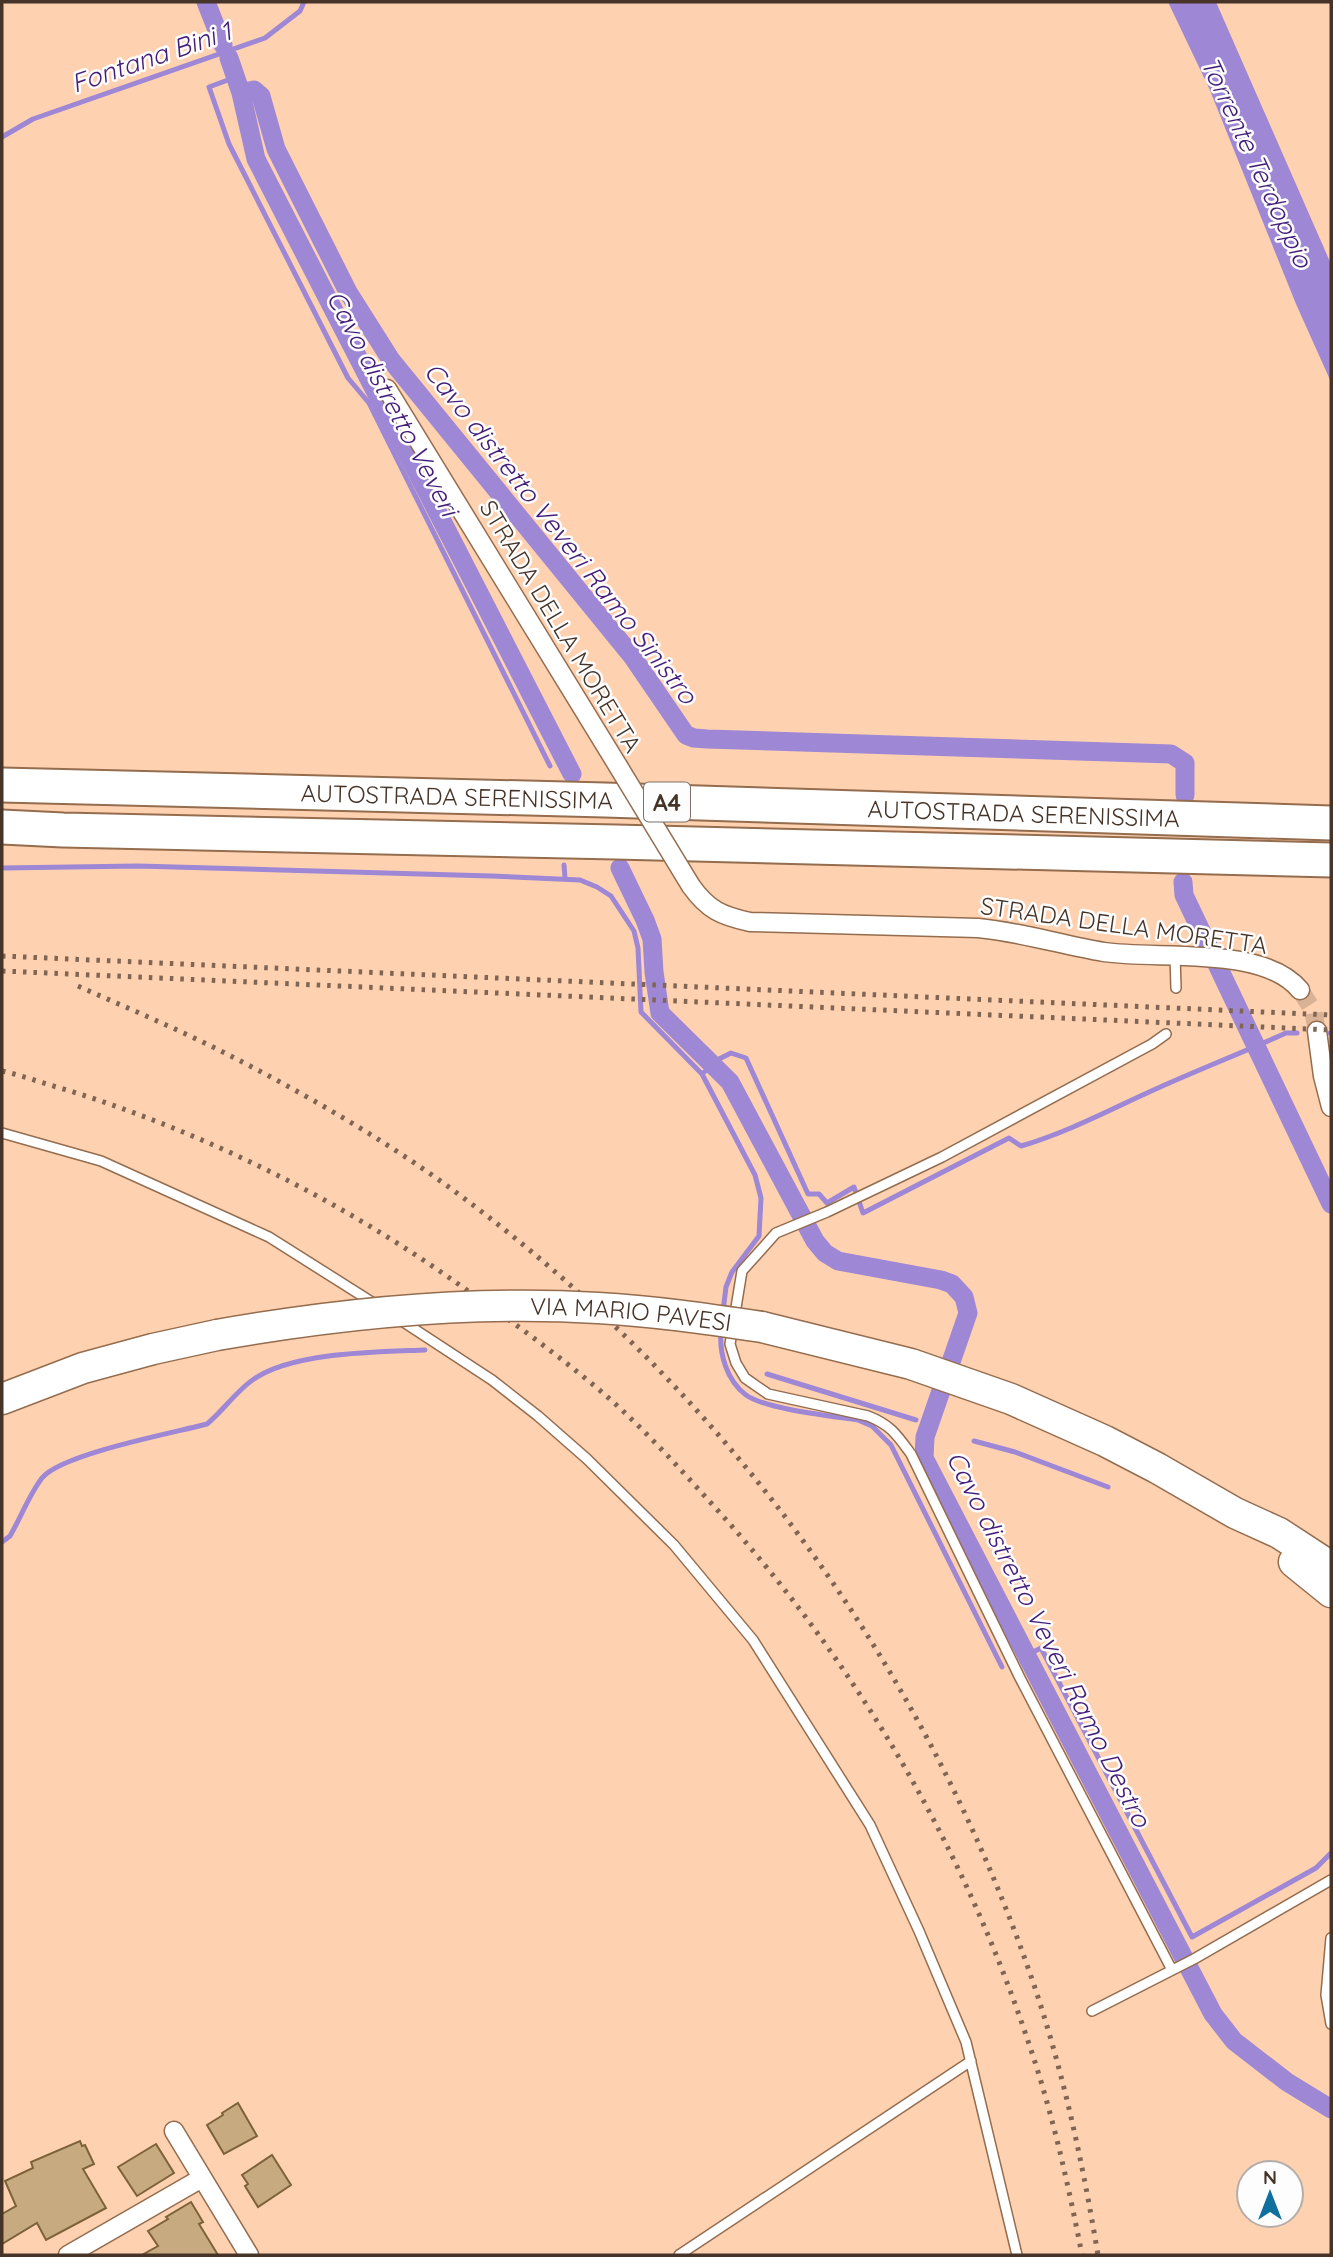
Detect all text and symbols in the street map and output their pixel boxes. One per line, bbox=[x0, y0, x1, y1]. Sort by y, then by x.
water label: Fontana Bini 1 bbox=[67, 13, 238, 100]
water label: Torrente Terdoppio bbox=[1194, 51, 1321, 274]
water label: Cavo distretto Veveri bbox=[320, 285, 468, 524]
water label: Cavo distretto Veveri Ramo Sinistro bbox=[417, 356, 705, 711]
street label: STRADA DELLA MORETTA bbox=[474, 494, 648, 758]
street label: AUTOSTRADA SERENISSIMA bbox=[300, 777, 614, 815]
road number: A4 bbox=[644, 782, 690, 822]
street label: AUTOSTRADA SERENISSIMA bbox=[867, 793, 1180, 833]
street label: STRADA DELLA MORETTA bbox=[979, 890, 1269, 960]
street label: VIA MARIO PAVESI bbox=[530, 1291, 734, 1337]
water label: Cavo distretto Veveri Ramo Destro bbox=[940, 1446, 1159, 1834]
north arrow bbox=[1235, 2159, 1305, 2229]
text: N bbox=[1263, 2165, 1277, 2189]

